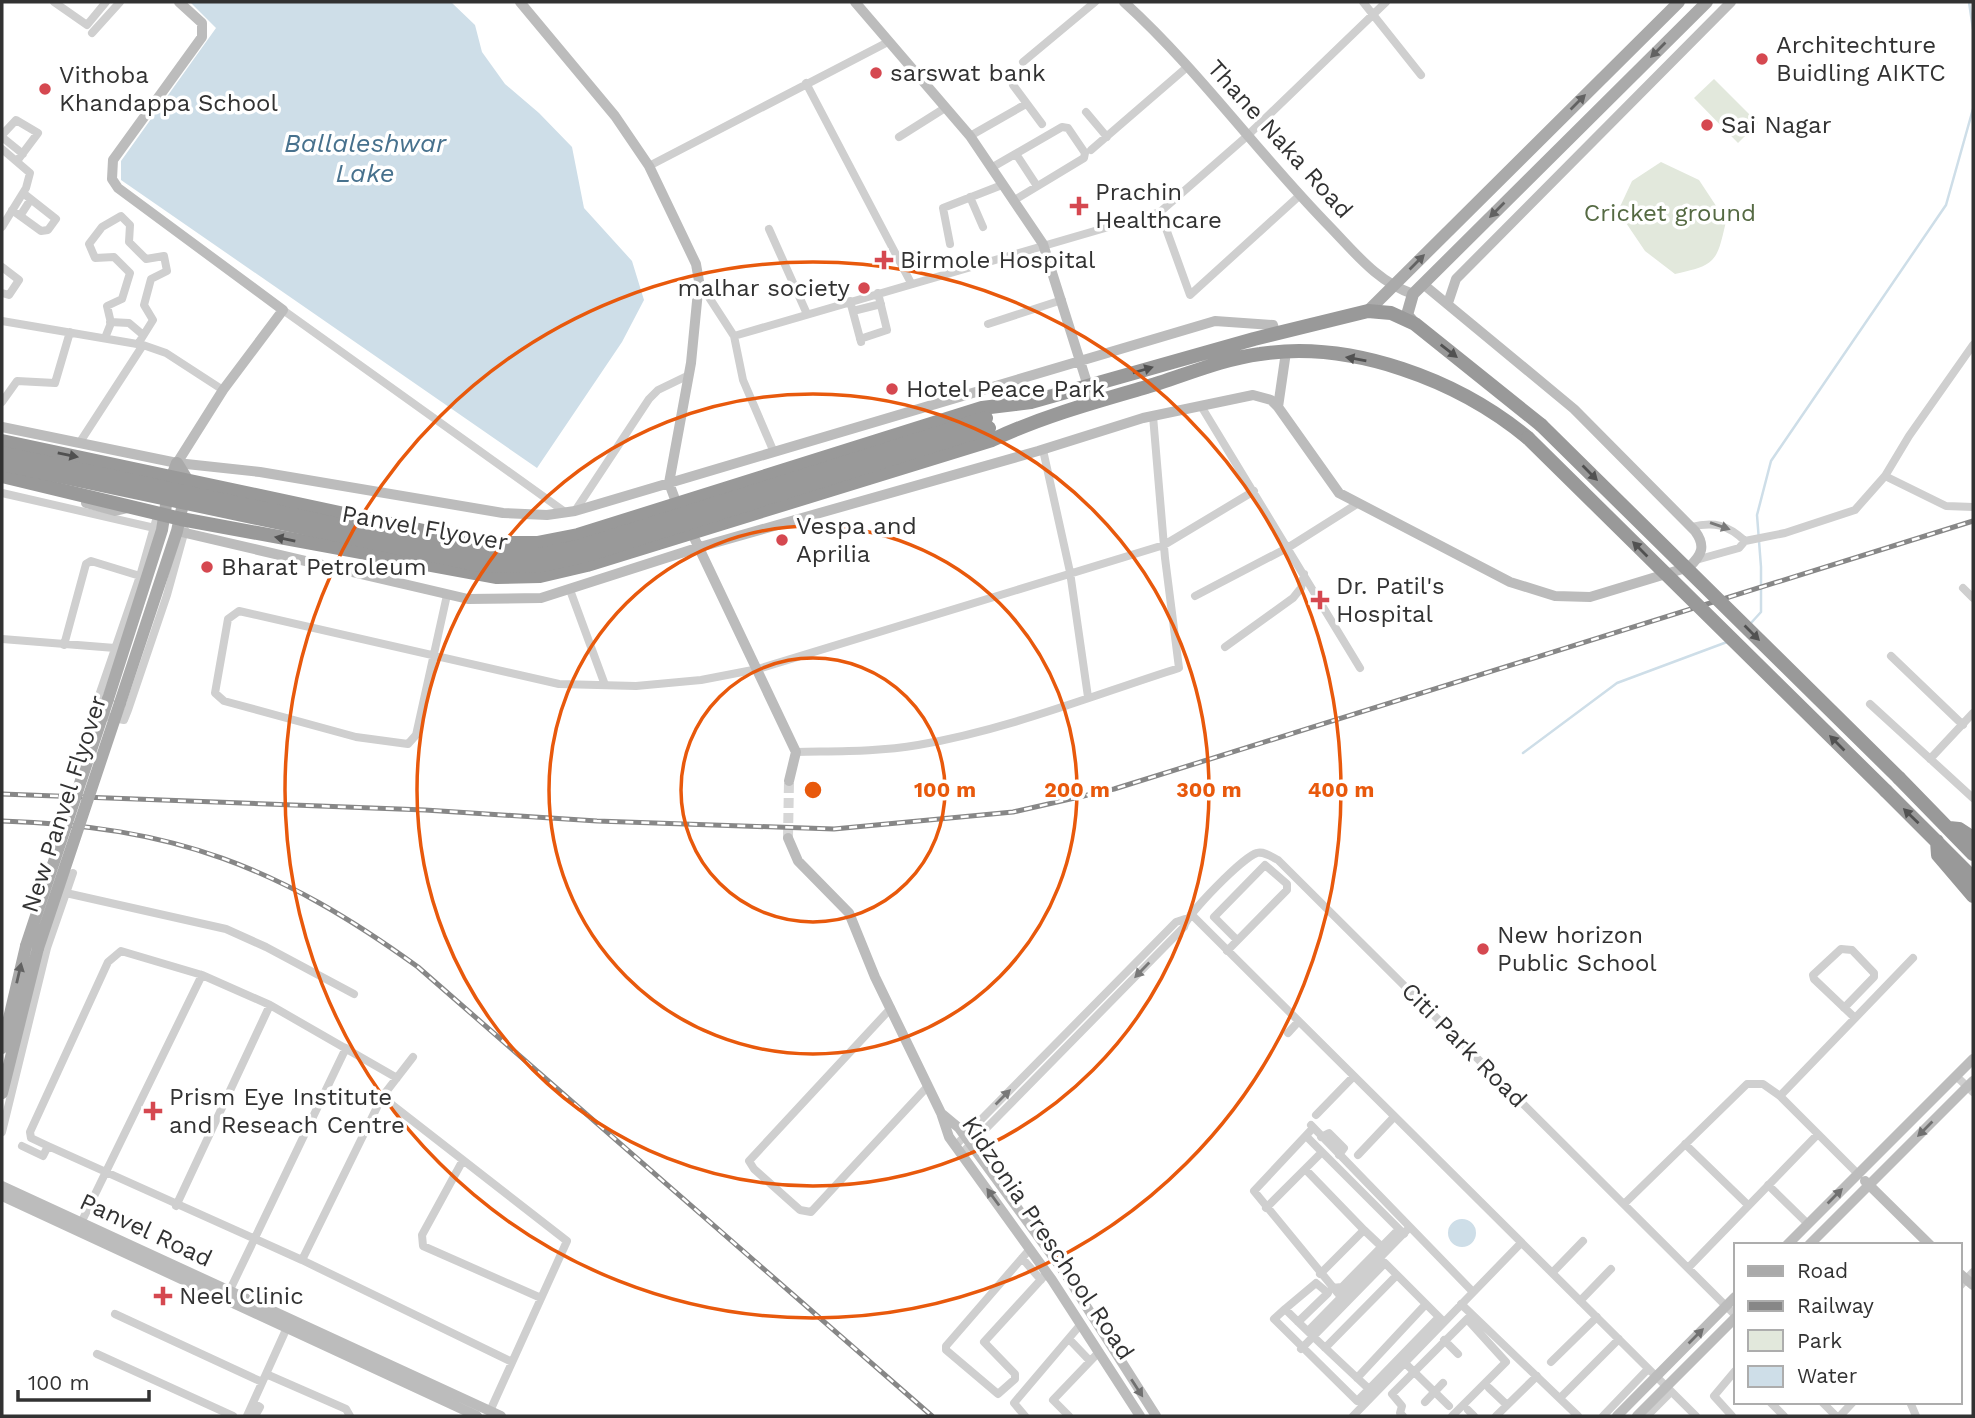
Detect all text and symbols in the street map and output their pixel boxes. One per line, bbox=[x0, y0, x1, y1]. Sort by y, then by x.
place label: Architechture Buidling AIKTC bbox=[1776, 31, 1946, 87]
one-way arrow bbox=[1651, 41, 1667, 58]
marker: Architechture Buidling AIKTC bbox=[1754, 51, 1770, 67]
street label: Thane Naka Road bbox=[1201, 54, 1359, 224]
place label: sarswat bank bbox=[890, 59, 1046, 87]
place label: Vithoba Khandappa School bbox=[59, 61, 278, 117]
marker: sarswat bank bbox=[868, 65, 884, 81]
marker: Vithoba Khandappa School bbox=[37, 81, 53, 97]
one-way arrow bbox=[1570, 94, 1586, 110]
place label: Sai Nagar bbox=[1721, 111, 1832, 139]
marker: Sai Nagar bbox=[1699, 117, 1715, 133]
water label: Ballaleshwar Lake bbox=[284, 128, 447, 188]
place label: Prachin Healthcare bbox=[1095, 178, 1222, 234]
marker: Prachin Healthcare bbox=[1069, 196, 1089, 216]
park label: Cricket ground bbox=[1584, 199, 1756, 227]
one-way arrow bbox=[1489, 202, 1506, 218]
place label: Birmole Hospital bbox=[900, 246, 1096, 274]
marker: Birmole Hospital bbox=[874, 250, 894, 270]
one-way arrow bbox=[1408, 254, 1425, 271]
place label: malhar society bbox=[678, 274, 851, 302]
marker: malhar society bbox=[856, 280, 872, 296]
one-way arrow bbox=[1440, 343, 1458, 357]
one-way arrow bbox=[1345, 353, 1367, 364]
one-way arrow bbox=[1133, 364, 1155, 375]
place label: Hotel Peace Park bbox=[906, 375, 1106, 403]
marker: Hotel Peace Park bbox=[884, 381, 900, 397]
one-way arrow bbox=[57, 450, 79, 461]
one-way arrow bbox=[1581, 464, 1597, 481]
street label: Panvel Flyover bbox=[340, 500, 510, 556]
place label: Vespa and Aprilia bbox=[796, 512, 917, 568]
one-way arrow bbox=[1710, 522, 1731, 532]
marker: Vespa and Aprilia bbox=[774, 532, 790, 548]
one-way arrow bbox=[274, 533, 296, 544]
one-way arrow bbox=[1633, 541, 1649, 558]
place label: Bharat Petroleum bbox=[221, 553, 427, 581]
marker: Bharat Petroleum bbox=[199, 559, 215, 575]
place label: Dr. Patil's Hospital bbox=[1336, 572, 1445, 628]
marker: Dr. Patil's Hospital bbox=[1310, 590, 1330, 610]
one-way arrow bbox=[1743, 624, 1760, 641]
street label: New Panvel Flyover bbox=[16, 692, 112, 916]
one-way arrow bbox=[1830, 735, 1846, 752]
text: 100 m bbox=[914, 777, 976, 802]
text: 200 m bbox=[1044, 777, 1110, 802]
text: 300 m bbox=[1176, 777, 1242, 802]
text: 400 m bbox=[1308, 777, 1374, 802]
centre of rings bbox=[801, 778, 825, 802]
one-way arrow bbox=[1903, 807, 1920, 824]
place label: New horizon Public School bbox=[1497, 921, 1657, 977]
marker: New horizon Public School bbox=[1475, 941, 1491, 957]
one-way arrow bbox=[1134, 961, 1150, 978]
one-way arrow bbox=[14, 962, 25, 984]
street label: Citi Park Road bbox=[1396, 977, 1532, 1113]
place label: Prism Eye Institute and Reseach Centre bbox=[169, 1083, 405, 1139]
one-way arrow bbox=[994, 1089, 1011, 1106]
marker: Prism Eye Institute and Reseach Centre bbox=[143, 1101, 163, 1121]
street label: Kidzonia Preschool Road bbox=[956, 1111, 1140, 1365]
one-way arrow bbox=[1917, 1120, 1934, 1136]
street label: Panvel Road bbox=[76, 1187, 216, 1273]
one-way arrow bbox=[986, 1188, 1000, 1206]
one-way arrow bbox=[1827, 1188, 1844, 1205]
legend bbox=[1734, 1243, 1961, 1404]
text: Road bbox=[1797, 1258, 1848, 1283]
place label: Neel Clinic bbox=[179, 1282, 304, 1310]
marker: Neel Clinic bbox=[153, 1286, 173, 1306]
text: Railway bbox=[1797, 1293, 1874, 1318]
one-way arrow bbox=[1687, 1328, 1704, 1345]
text: Park bbox=[1797, 1328, 1842, 1353]
scale bar bbox=[18, 1358, 149, 1402]
text: Water bbox=[1797, 1363, 1858, 1388]
text: 100 m bbox=[28, 1370, 90, 1395]
one-way arrow bbox=[1131, 1378, 1144, 1397]

